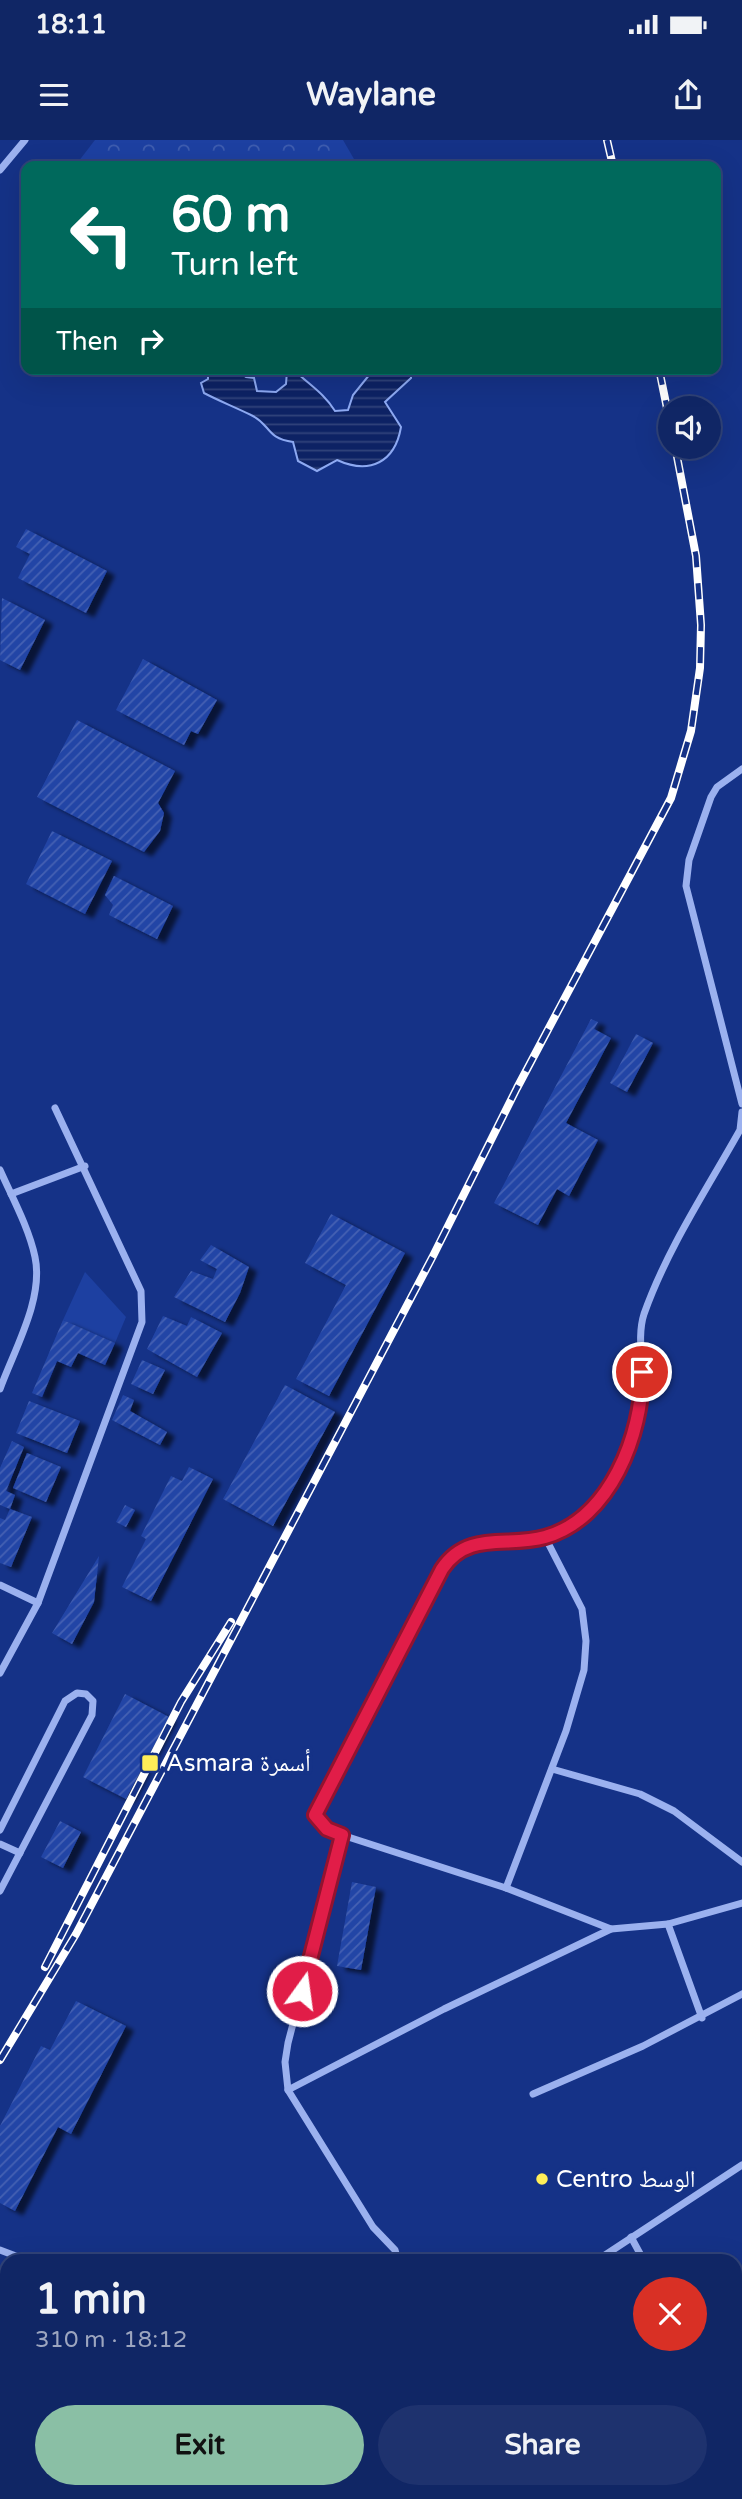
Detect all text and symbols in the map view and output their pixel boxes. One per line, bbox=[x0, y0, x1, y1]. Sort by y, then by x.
text: 18:11 bbox=[35, 9, 107, 40]
icon: menu bbox=[35, 76, 73, 114]
text: Waylane bbox=[306, 76, 436, 114]
icon: share bbox=[669, 76, 707, 114]
text: 60 m bbox=[171, 186, 290, 245]
icon: left bbox=[56, 189, 147, 280]
text: Turn left bbox=[171, 246, 298, 284]
icon: right bbox=[132, 322, 170, 360]
text: Then bbox=[56, 326, 118, 357]
map controls bbox=[658, 396, 721, 459]
button: sound bbox=[658, 396, 721, 459]
pin bbox=[612, 1342, 672, 1402]
icon: arrive bbox=[623, 1353, 661, 1391]
place label: Asmara أسمرة bbox=[166, 1749, 311, 1778]
marker: Asmara أسمرة bbox=[140, 1753, 160, 1773]
position arrow bbox=[265, 1954, 339, 2028]
place label: Centro الوسط bbox=[556, 2165, 695, 2194]
marker: Centro الوسط bbox=[534, 2171, 550, 2187]
text: 1 min bbox=[35, 2274, 147, 2325]
button: close bbox=[633, 2277, 707, 2351]
text: 310 m · 18:12 bbox=[35, 2326, 187, 2354]
button: Exit bbox=[35, 2405, 364, 2485]
button: Share bbox=[378, 2405, 707, 2485]

